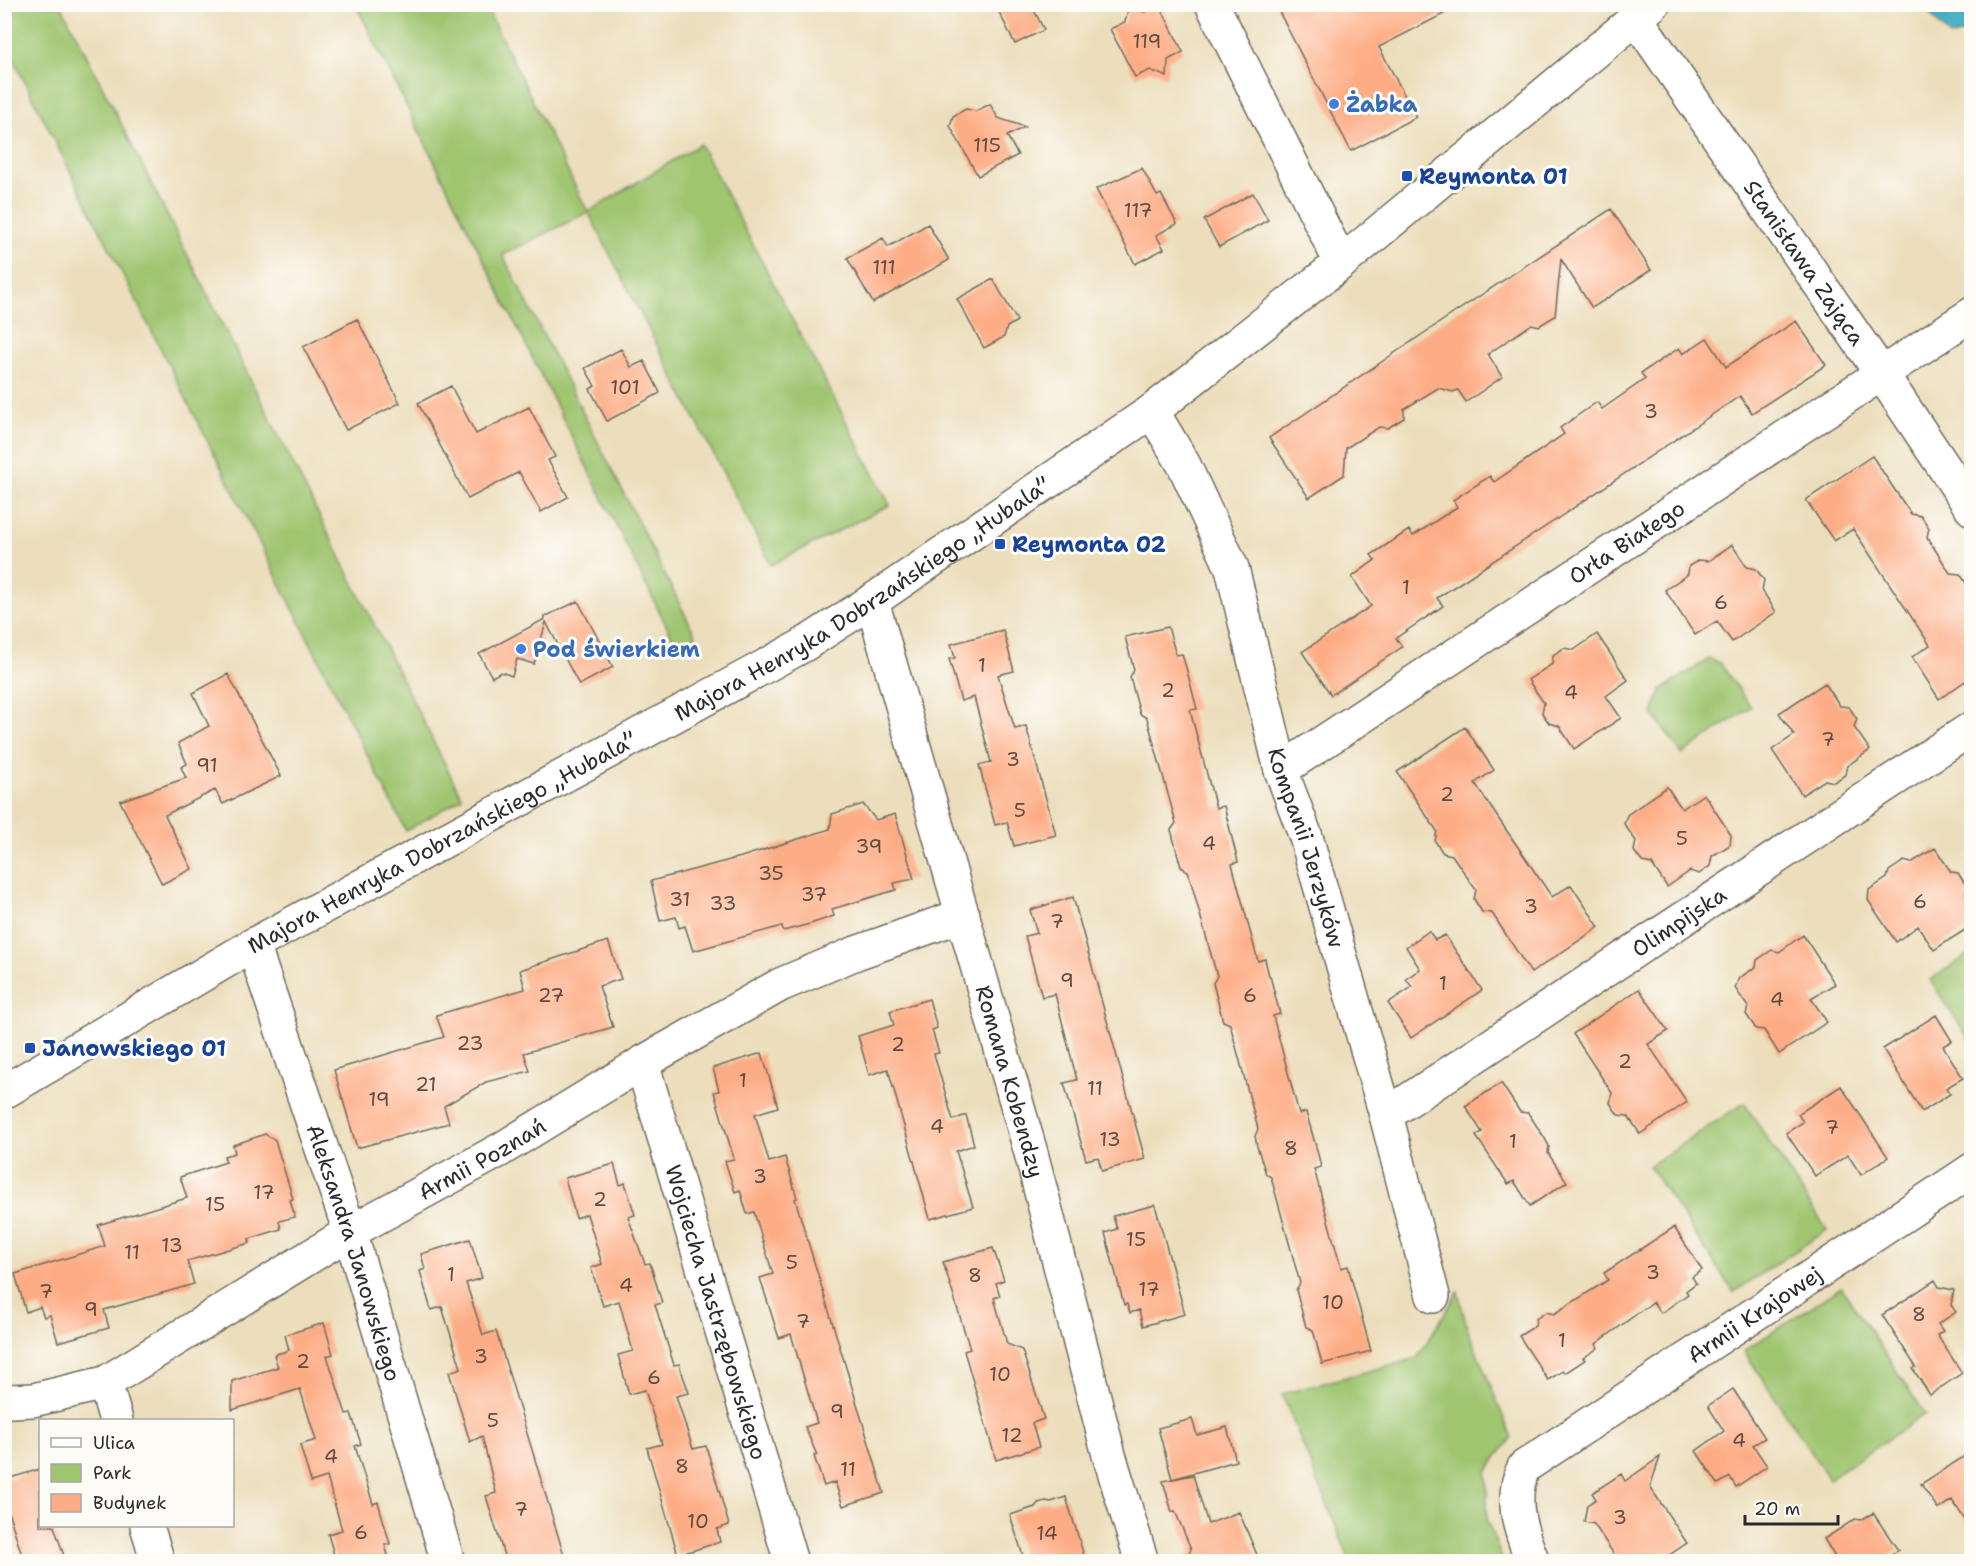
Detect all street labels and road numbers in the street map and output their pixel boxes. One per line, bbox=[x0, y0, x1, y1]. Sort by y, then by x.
street label: Stanisława Zająca bbox=[1737, 174, 1872, 352]
street label: Majora Henryka Dobrzańskiego „Hubala” bbox=[669, 470, 1056, 728]
street label: Orła Białego bbox=[1563, 494, 1690, 591]
street label: Majora Henryka Dobrzańskiego „Hubala” bbox=[242, 725, 641, 960]
street label: Kompanii Jerzyków bbox=[1261, 745, 1351, 951]
street label: Olimpijska bbox=[1626, 880, 1732, 964]
street label: Romana Kobendzy bbox=[968, 982, 1051, 1181]
street label: Armii Poznań bbox=[413, 1111, 551, 1207]
street label: Aleksandra Janowskiego bbox=[300, 1121, 408, 1385]
street label: Wojciecha Jastrzębowskiego bbox=[658, 1161, 774, 1463]
street label: Armii Krajowej bbox=[1682, 1260, 1828, 1370]

